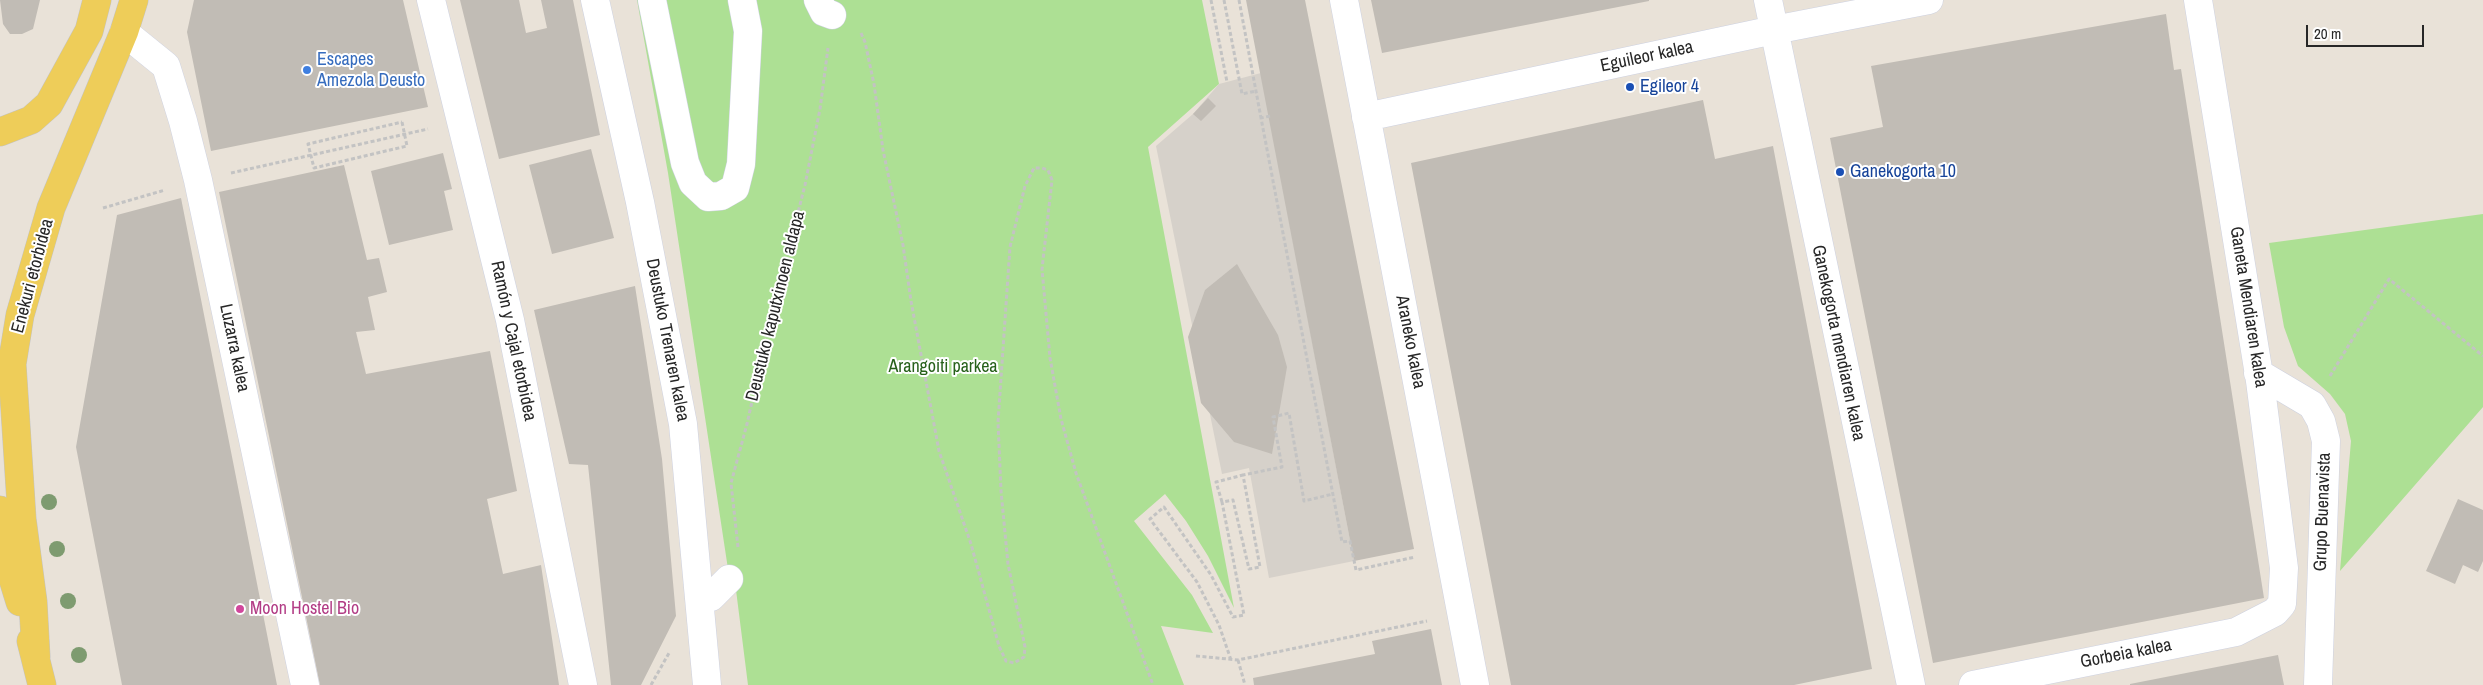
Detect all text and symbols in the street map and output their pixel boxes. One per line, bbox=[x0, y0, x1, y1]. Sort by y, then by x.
scale bar bbox=[2308, 15, 2426, 47]
text: 20 m bbox=[2314, 23, 2341, 44]
street label: Eguileor kalea bbox=[1599, 37, 1695, 77]
place label: Escapes Amezola Deusto bbox=[317, 49, 425, 92]
marker: Escapes Amezola Deusto bbox=[301, 64, 313, 76]
place label: Egileor 4 bbox=[1640, 76, 1699, 98]
marker: Egileor 4 bbox=[1624, 81, 1636, 93]
place label: Ganekogorta 10 bbox=[1850, 161, 1956, 183]
marker: Ganekogorta 10 bbox=[1834, 166, 1846, 178]
street label: Deustuko kaputxinoen aldapa bbox=[742, 209, 810, 403]
street label: Enekuri etorbidea bbox=[7, 217, 59, 335]
street label: Ganeta Mendiaren kalea bbox=[2225, 225, 2271, 389]
street label: Ganekogorta mendiaren kalea bbox=[1807, 243, 1869, 443]
street label: Deustuko Trenaren kalea bbox=[641, 257, 693, 423]
street label: Ramón y Cajal etorbidea bbox=[485, 259, 541, 423]
street label: Araneko kalea bbox=[1390, 294, 1430, 390]
street label: Luzarra kalea bbox=[214, 302, 254, 394]
park label: Arangoiti parkea bbox=[888, 356, 998, 378]
street label: Grupo Buenavista bbox=[2310, 452, 2336, 572]
place label: Moon Hostel Bio bbox=[250, 598, 359, 620]
marker: Moon Hostel Bio bbox=[234, 603, 246, 615]
street label: Gorbeia kalea bbox=[2078, 635, 2174, 673]

